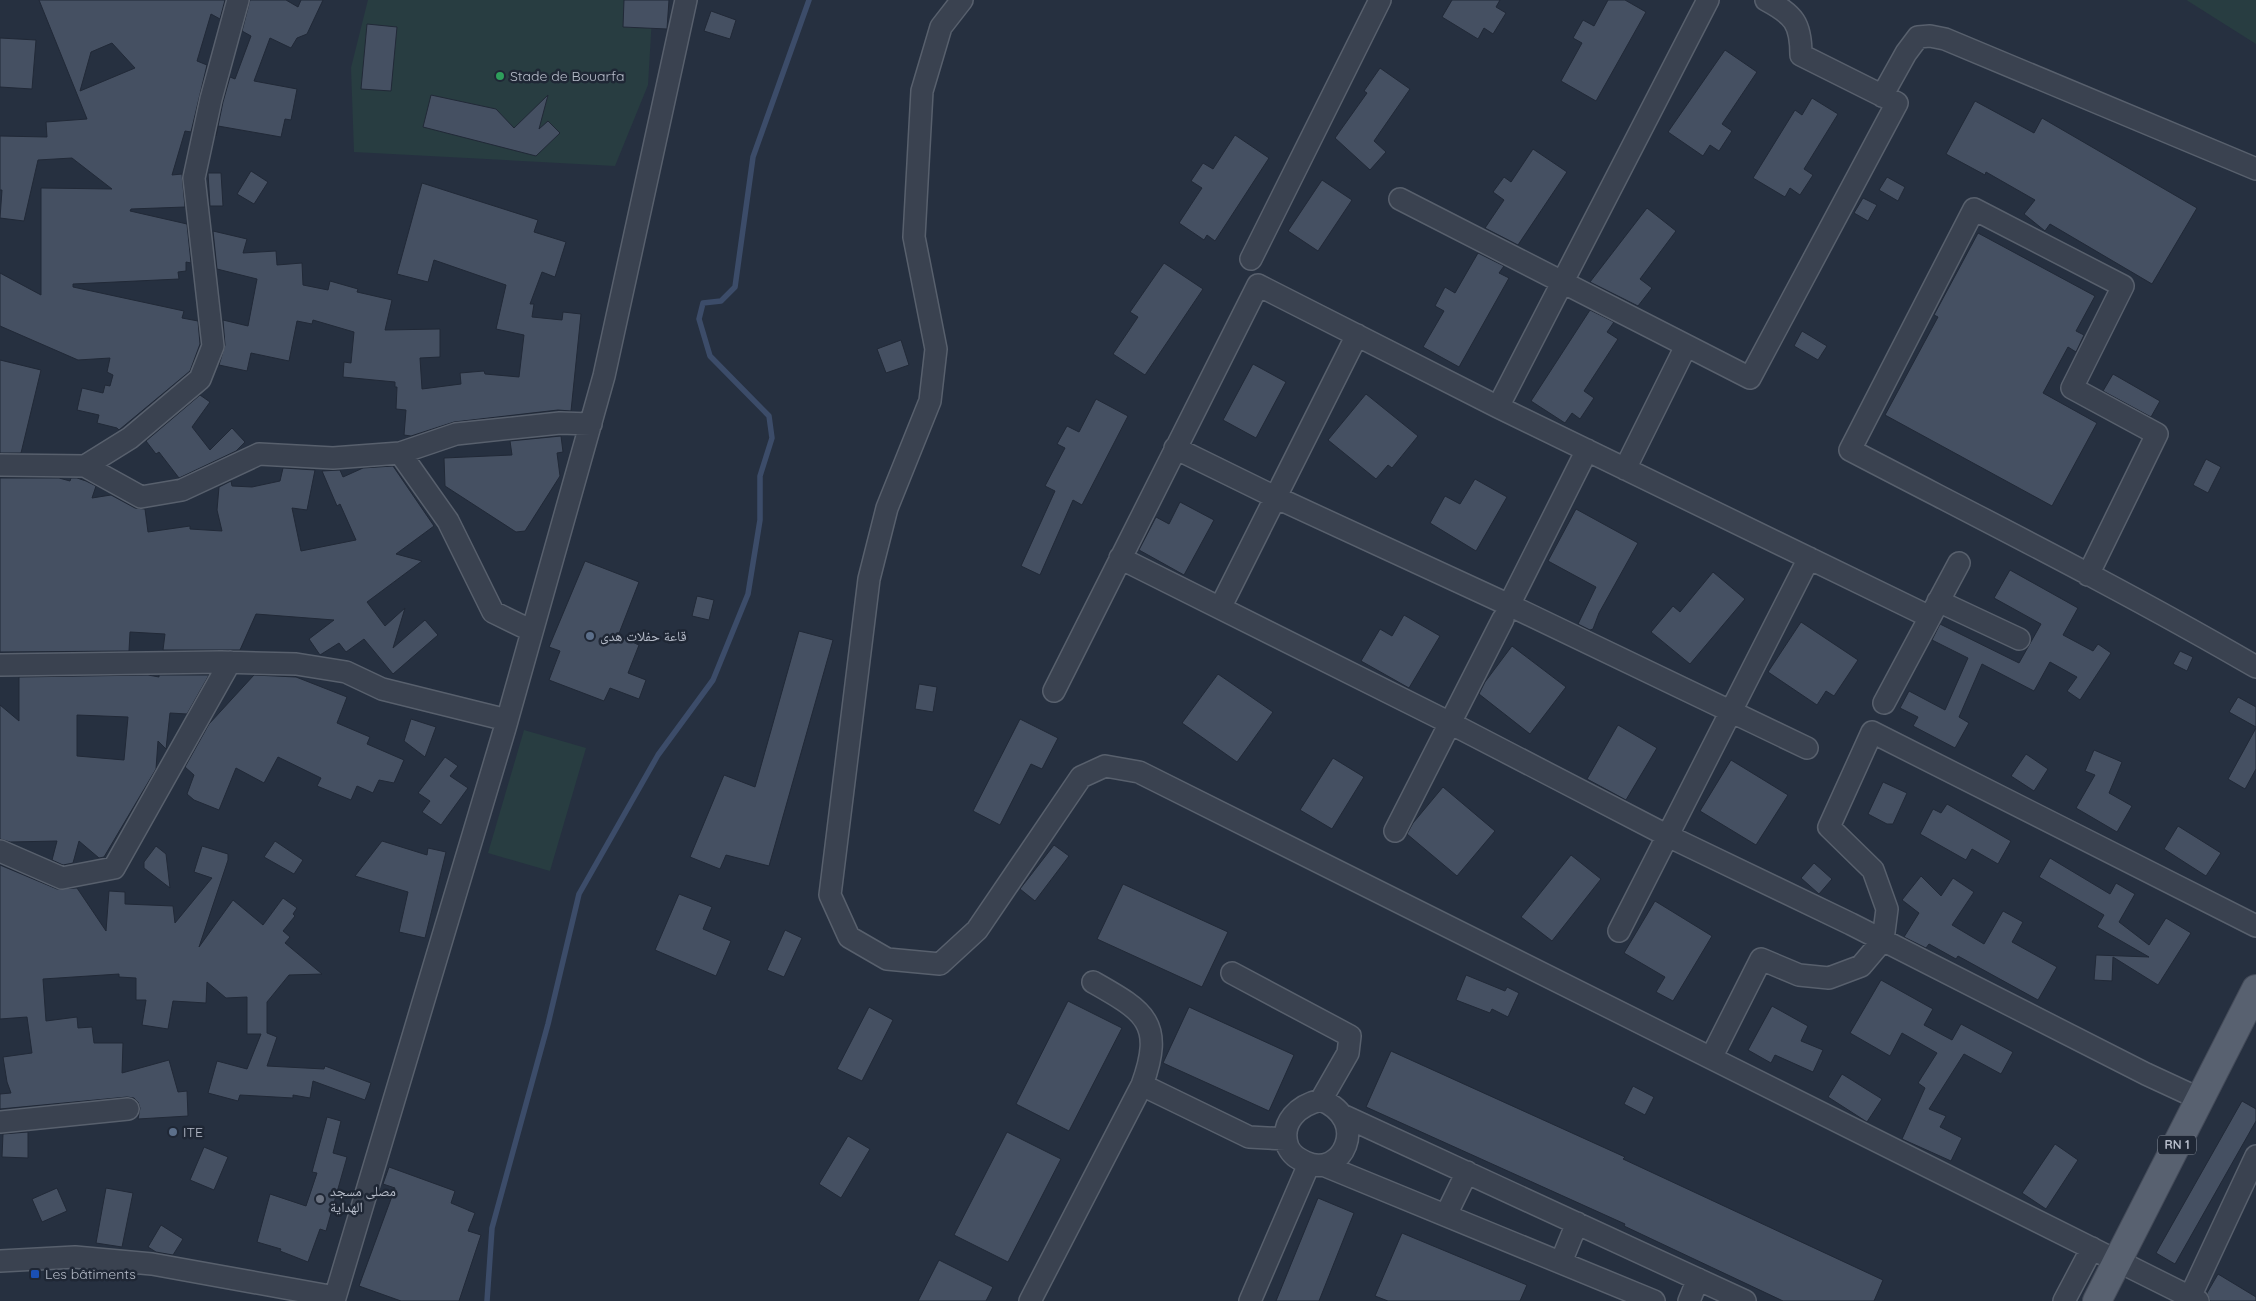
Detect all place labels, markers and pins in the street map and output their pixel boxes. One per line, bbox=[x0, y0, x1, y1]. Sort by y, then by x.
place label: Stade de Bouarfa bbox=[510, 67, 624, 85]
marker: Stade de Bouarfa bbox=[494, 70, 506, 82]
place label: قاعة حفلات هدى bbox=[600, 627, 687, 645]
marker: قاعة حفلات هدى bbox=[584, 630, 596, 642]
place label: ITE bbox=[183, 1123, 203, 1141]
marker: ITE bbox=[167, 1126, 179, 1138]
place label: مصلى مسجد الهداية bbox=[330, 1182, 396, 1216]
marker: مصلى مسجد الهداية bbox=[314, 1193, 326, 1205]
place label: Les bâtiments bbox=[45, 1265, 136, 1283]
marker: Les bâtiments bbox=[29, 1268, 41, 1280]

